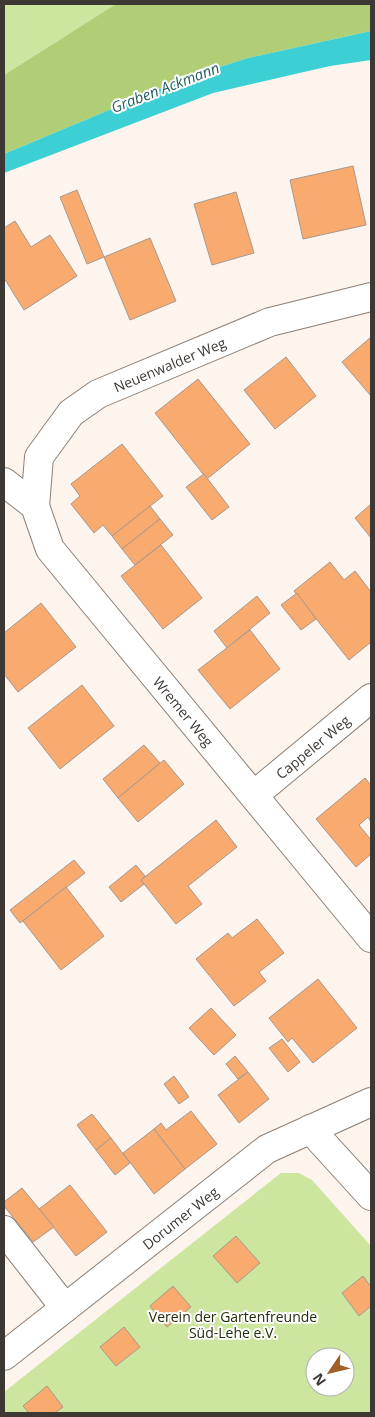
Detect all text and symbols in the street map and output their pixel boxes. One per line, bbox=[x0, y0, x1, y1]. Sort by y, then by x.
water label: Graben Ackmann bbox=[108, 57, 222, 117]
street label: Neuenwalder Weg bbox=[110, 332, 229, 396]
street label: Wremer Weg bbox=[149, 672, 219, 750]
street label: Cappeler Weg bbox=[271, 710, 354, 783]
street label: Dorumer Weg bbox=[138, 1181, 222, 1253]
park label: Verein der Gartenfreunde Süd-Lehe e.V. bbox=[149, 1307, 317, 1342]
north arrow bbox=[305, 1347, 355, 1397]
text: N bbox=[308, 1370, 330, 1390]

